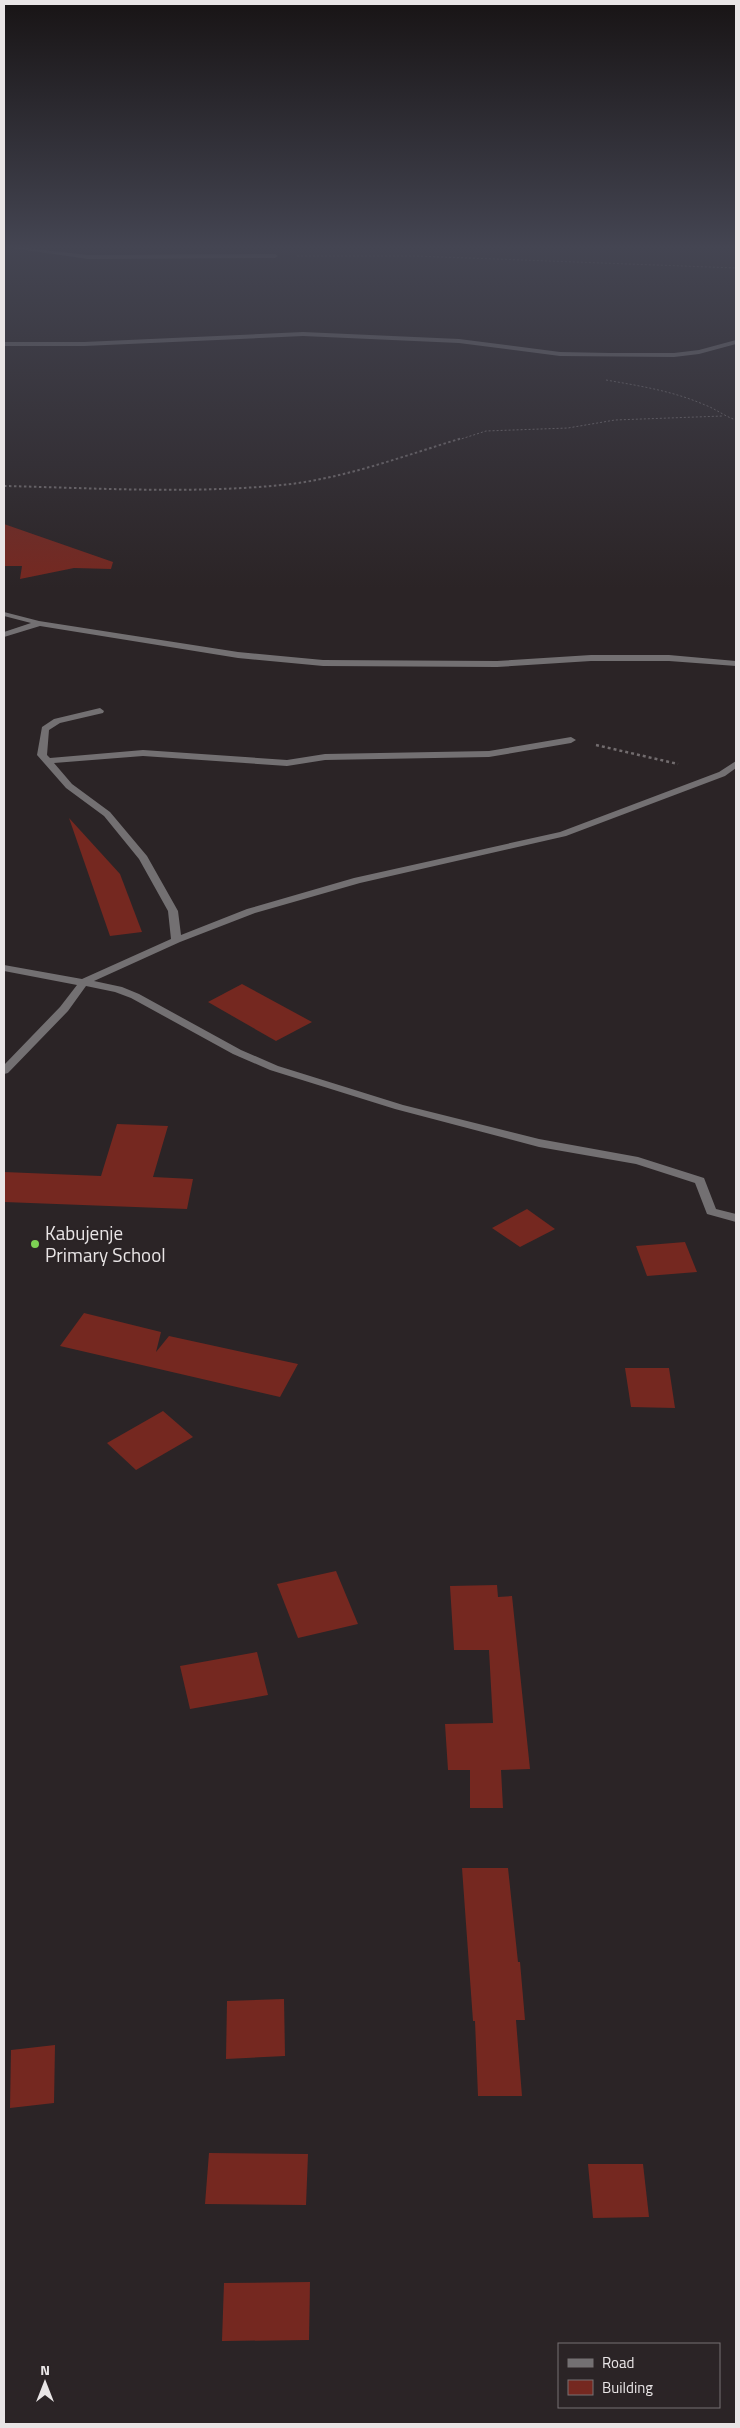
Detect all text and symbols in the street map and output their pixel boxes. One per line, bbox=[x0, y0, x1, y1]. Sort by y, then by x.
place label: Kabujenje Primary School bbox=[45, 1218, 166, 1269]
marker: Kabujenje Primary School bbox=[29, 1238, 41, 1250]
legend bbox=[558, 2343, 720, 2408]
text: Road bbox=[602, 2351, 634, 2374]
north arrow bbox=[20, 2358, 70, 2408]
text: N bbox=[40, 2359, 50, 2380]
text: Building bbox=[602, 2376, 653, 2399]

